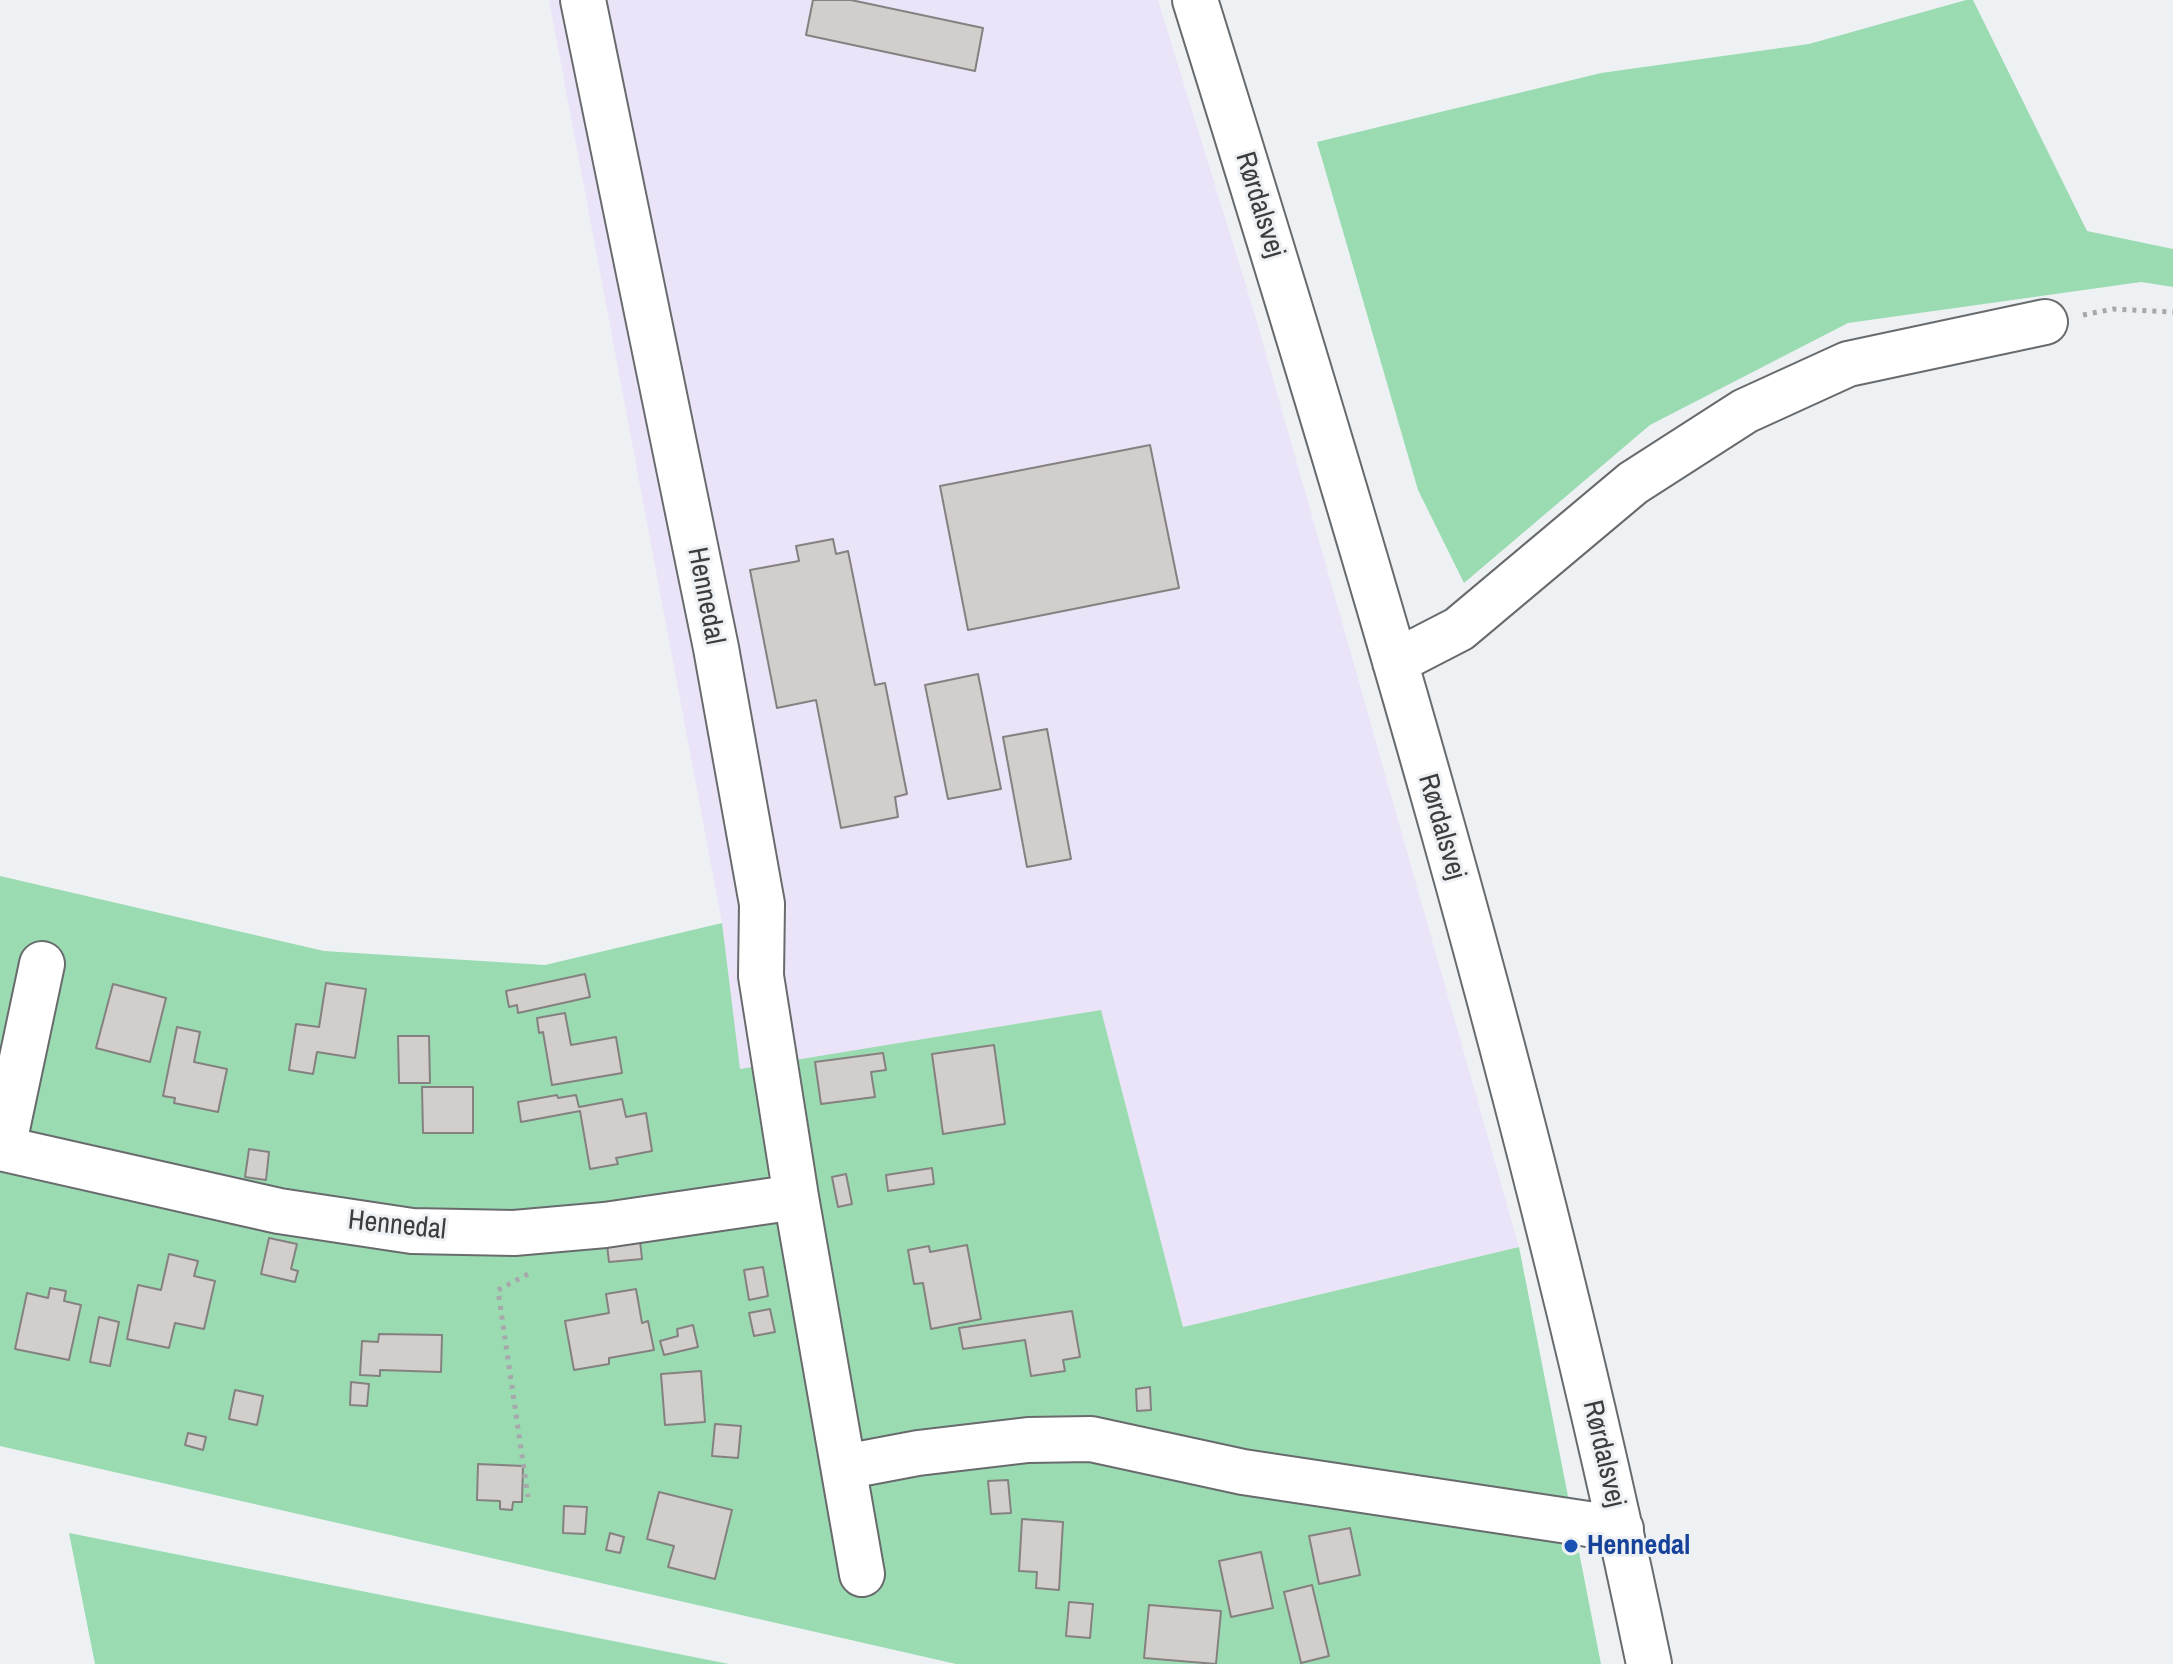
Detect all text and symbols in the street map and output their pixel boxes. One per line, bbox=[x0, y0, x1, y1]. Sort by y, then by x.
street label: Rørdalsvej bbox=[1227, 148, 1291, 262]
street label: Hennedal bbox=[679, 545, 731, 647]
street label: Rørdalsvej bbox=[1410, 770, 1472, 884]
street label: Hennedal bbox=[346, 1204, 448, 1248]
street label: Rørdalsvej bbox=[1574, 1397, 1632, 1511]
place label: Hennedal bbox=[1587, 1529, 1690, 1563]
marker: Hennedal bbox=[1562, 1537, 1580, 1555]

